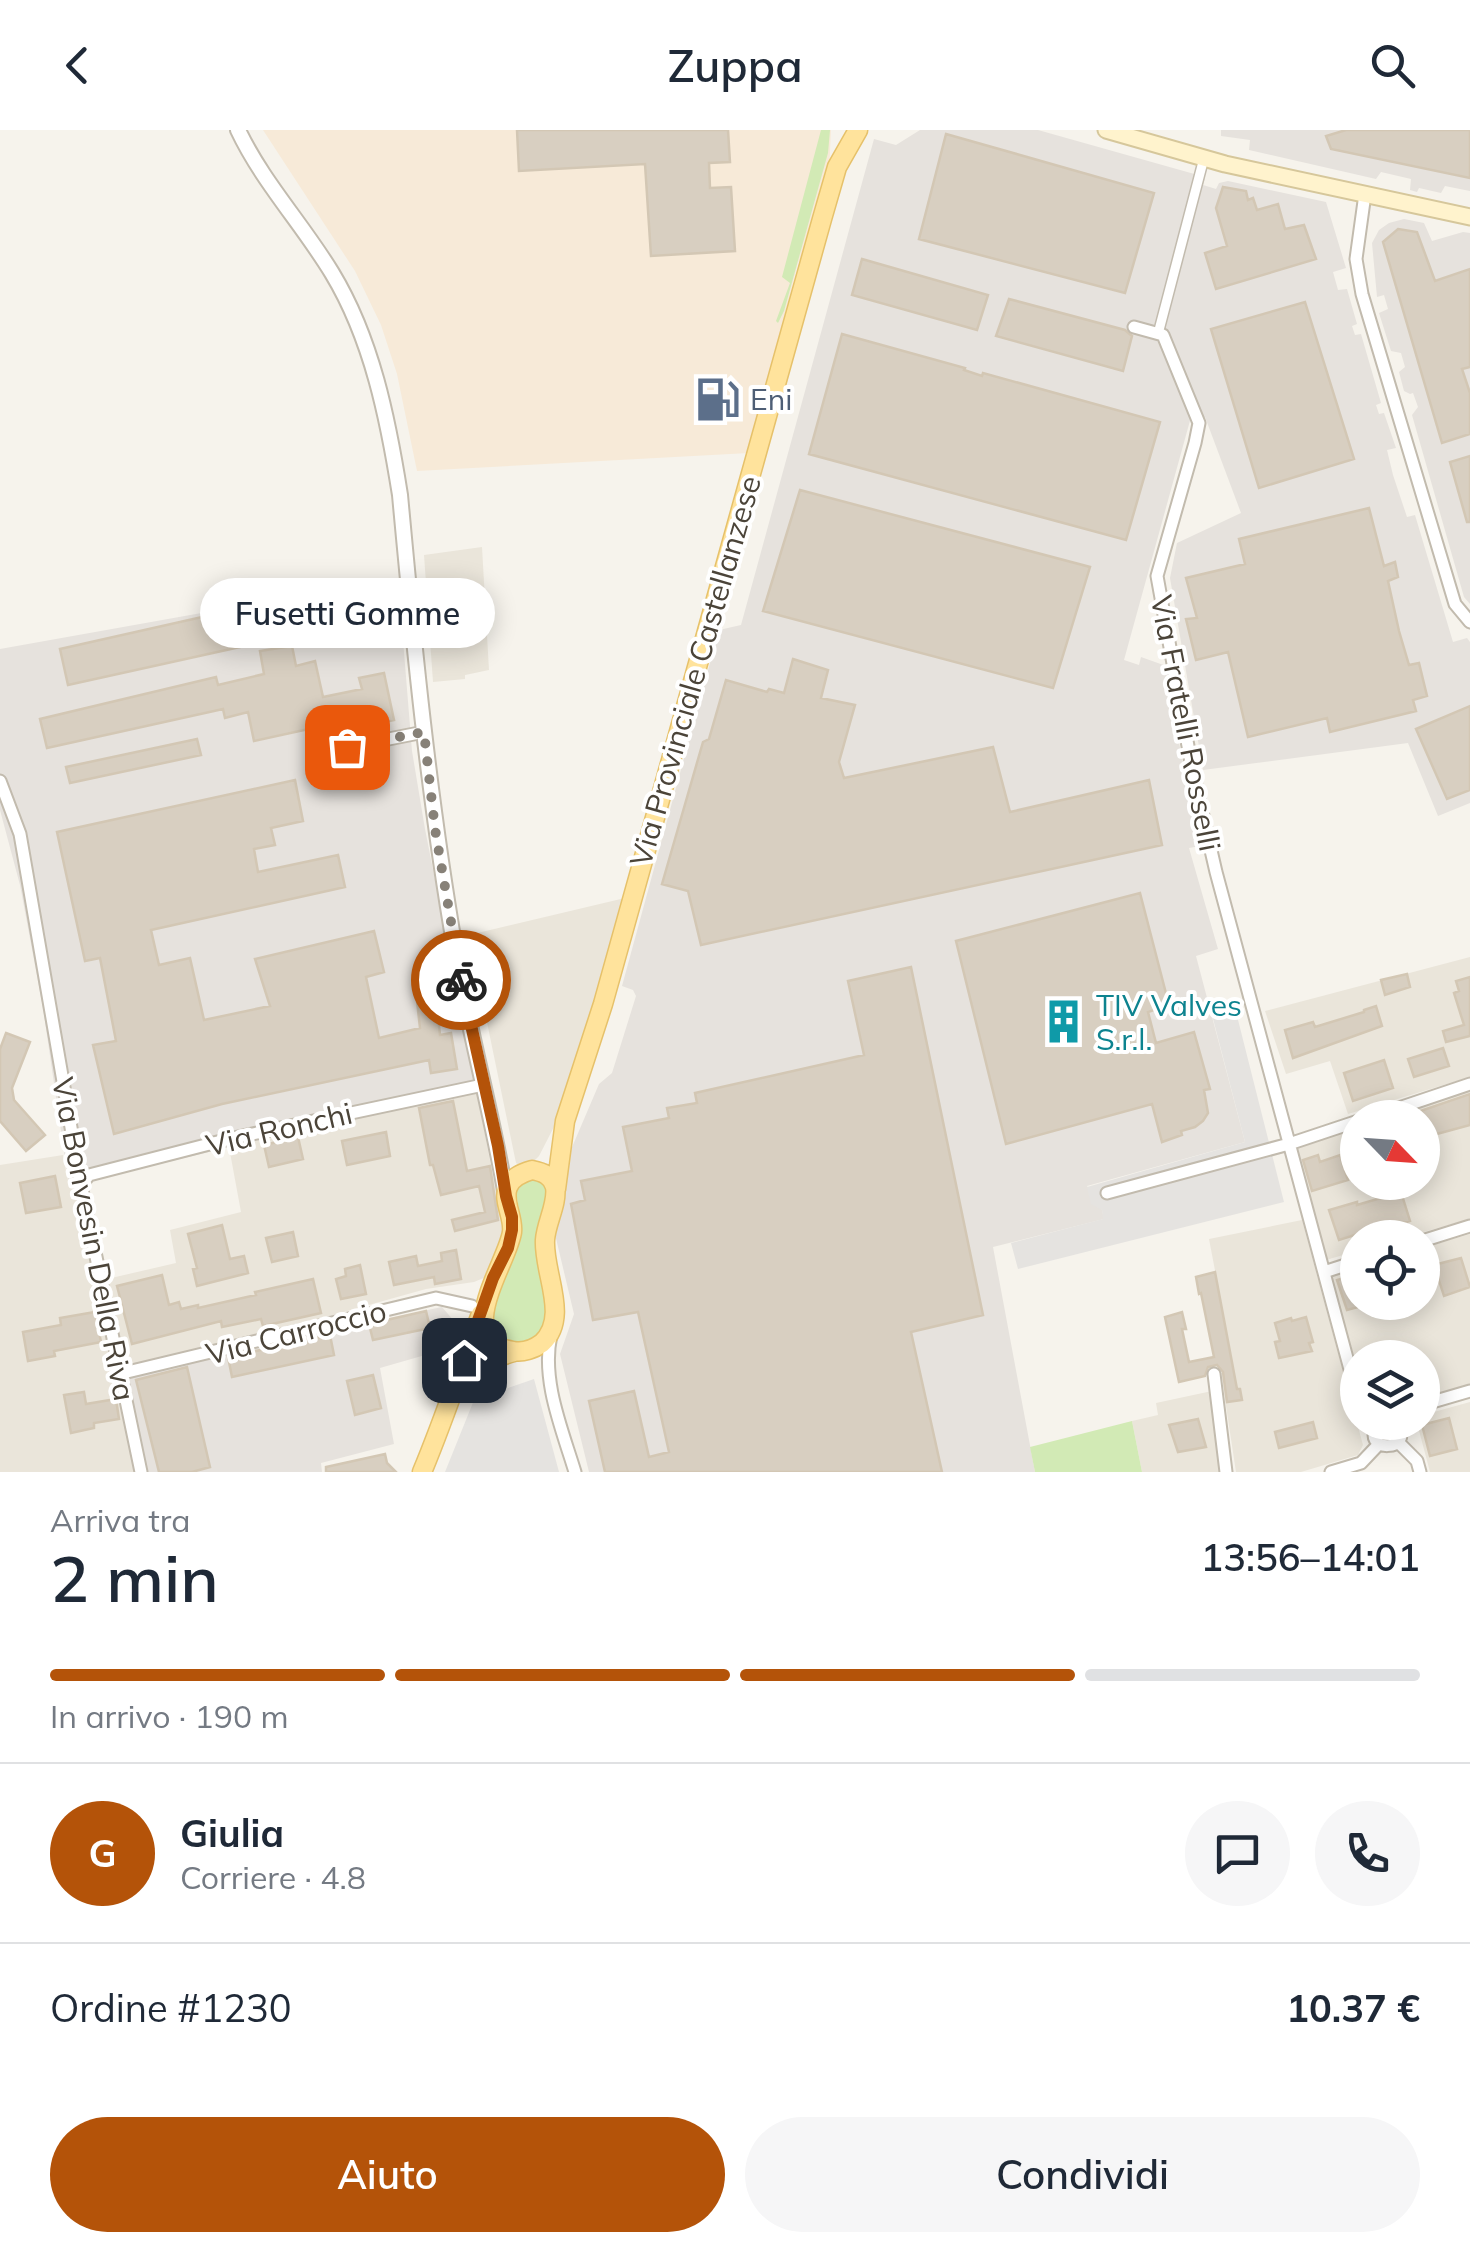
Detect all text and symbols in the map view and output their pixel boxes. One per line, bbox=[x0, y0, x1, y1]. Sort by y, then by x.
text: Zuppa bbox=[667, 37, 803, 93]
icon: back bbox=[50, 38, 105, 93]
icon: search bbox=[1365, 38, 1420, 93]
fuel station icon: Eni bbox=[693, 375, 741, 423]
place label: Eni bbox=[750, 380, 792, 418]
street label: Via Provinciale Castellanzese bbox=[621, 471, 769, 871]
callout: Fusetti Gomme bbox=[200, 577, 494, 647]
street label: Via Fratelli Rosselli bbox=[1143, 592, 1229, 854]
text: Fusetti Gomme bbox=[235, 593, 460, 633]
pin bbox=[305, 705, 390, 790]
icon: bag bbox=[320, 720, 375, 775]
courier bbox=[411, 930, 511, 1030]
icon: bike bbox=[434, 953, 489, 1008]
place label: TIV Valves S.r.l. bbox=[1096, 986, 1242, 1058]
building icon: TIV Valves S.r.l. bbox=[1039, 998, 1087, 1046]
street label: Via Bonvesin Della Riva bbox=[44, 1074, 144, 1404]
street label: Via Ronchi bbox=[202, 1094, 356, 1164]
north arrow bbox=[1340, 1100, 1440, 1200]
map controls bbox=[1340, 1100, 1440, 1440]
button: locate bbox=[1340, 1220, 1440, 1320]
street label: Via Carroccio bbox=[202, 1291, 390, 1373]
pin bbox=[422, 1318, 507, 1403]
icon: home bbox=[437, 1333, 492, 1388]
button: layers bbox=[1340, 1340, 1440, 1440]
text: Arriva tra bbox=[50, 1500, 190, 1540]
text: 13:56–14:01 bbox=[1200, 1533, 1420, 1581]
text: 2 min bbox=[50, 1537, 219, 1618]
text: In arrivo · 190 m bbox=[50, 1696, 289, 1736]
button: chat bbox=[1185, 1801, 1290, 1906]
button: phone bbox=[1315, 1801, 1420, 1906]
text: Giulia bbox=[180, 1809, 284, 1857]
text: G bbox=[88, 1829, 117, 1877]
text: Corriere · 4.8 bbox=[180, 1857, 366, 1897]
text: Ordine #1230 bbox=[50, 1984, 292, 2032]
text: 10.37 € bbox=[1286, 1984, 1420, 2032]
button: Aiuto bbox=[50, 2117, 725, 2232]
button: Condividi bbox=[745, 2117, 1420, 2232]

